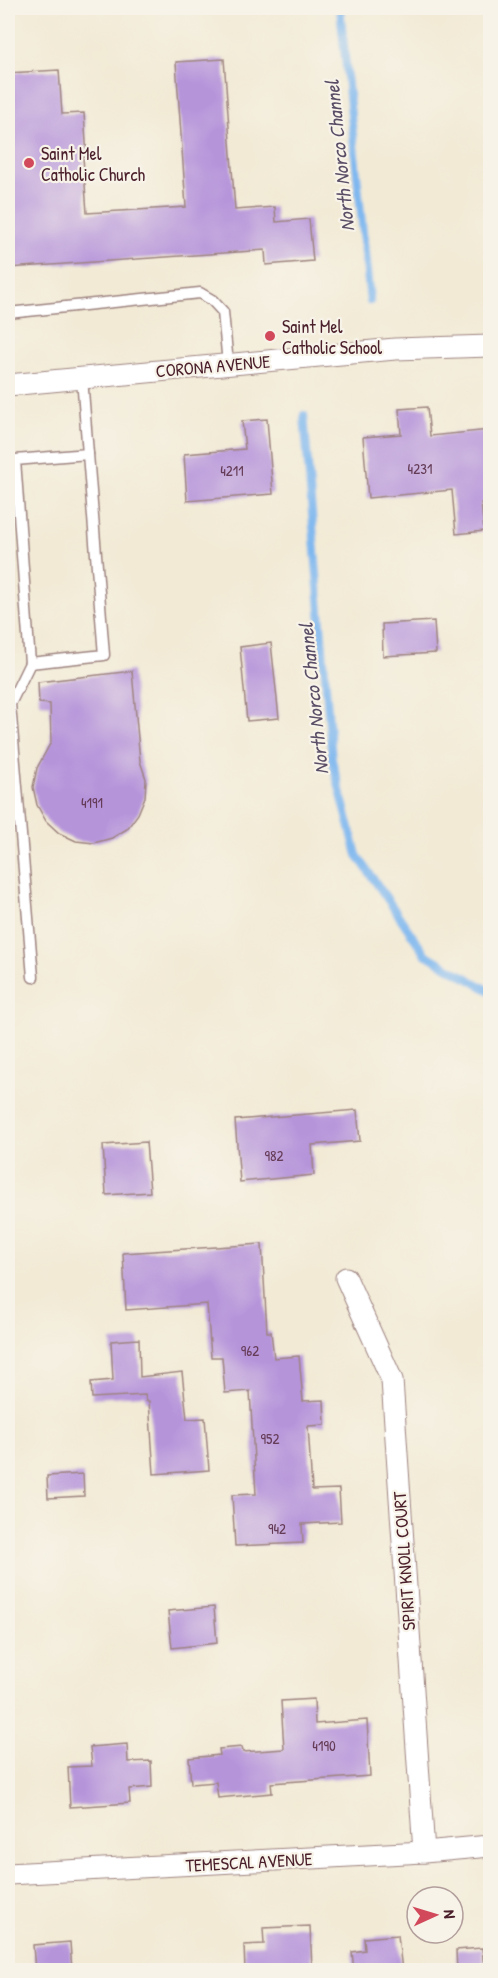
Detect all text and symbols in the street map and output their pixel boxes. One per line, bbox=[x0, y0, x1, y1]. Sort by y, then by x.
water label: North Norco Channel bbox=[317, 78, 360, 233]
place label: Saint Mel Catholic Church bbox=[41, 141, 145, 187]
marker: Saint Mel Catholic Church bbox=[22, 156, 36, 170]
place label: Saint Mel Catholic School bbox=[282, 314, 382, 360]
marker: Saint Mel Catholic School bbox=[263, 329, 277, 343]
street label: CORONA AVENUE bbox=[155, 349, 271, 383]
house number: 4231 bbox=[408, 458, 432, 479]
house number: 4211 bbox=[220, 460, 244, 481]
water label: North Norco Channel bbox=[291, 621, 334, 776]
house number: 4191 bbox=[81, 792, 103, 813]
house number: 982 bbox=[264, 1145, 284, 1166]
house number: 962 bbox=[241, 1340, 259, 1361]
house number: 952 bbox=[261, 1428, 279, 1449]
street label: SPIRIT KNOLL COURT bbox=[387, 1490, 421, 1631]
house number: 942 bbox=[268, 1518, 286, 1539]
house number: 4190 bbox=[312, 1735, 336, 1756]
street label: TEMESCAL AVENUE bbox=[185, 1846, 313, 1878]
north arrow bbox=[405, 1885, 465, 1945]
text: N bbox=[439, 1909, 461, 1919]

